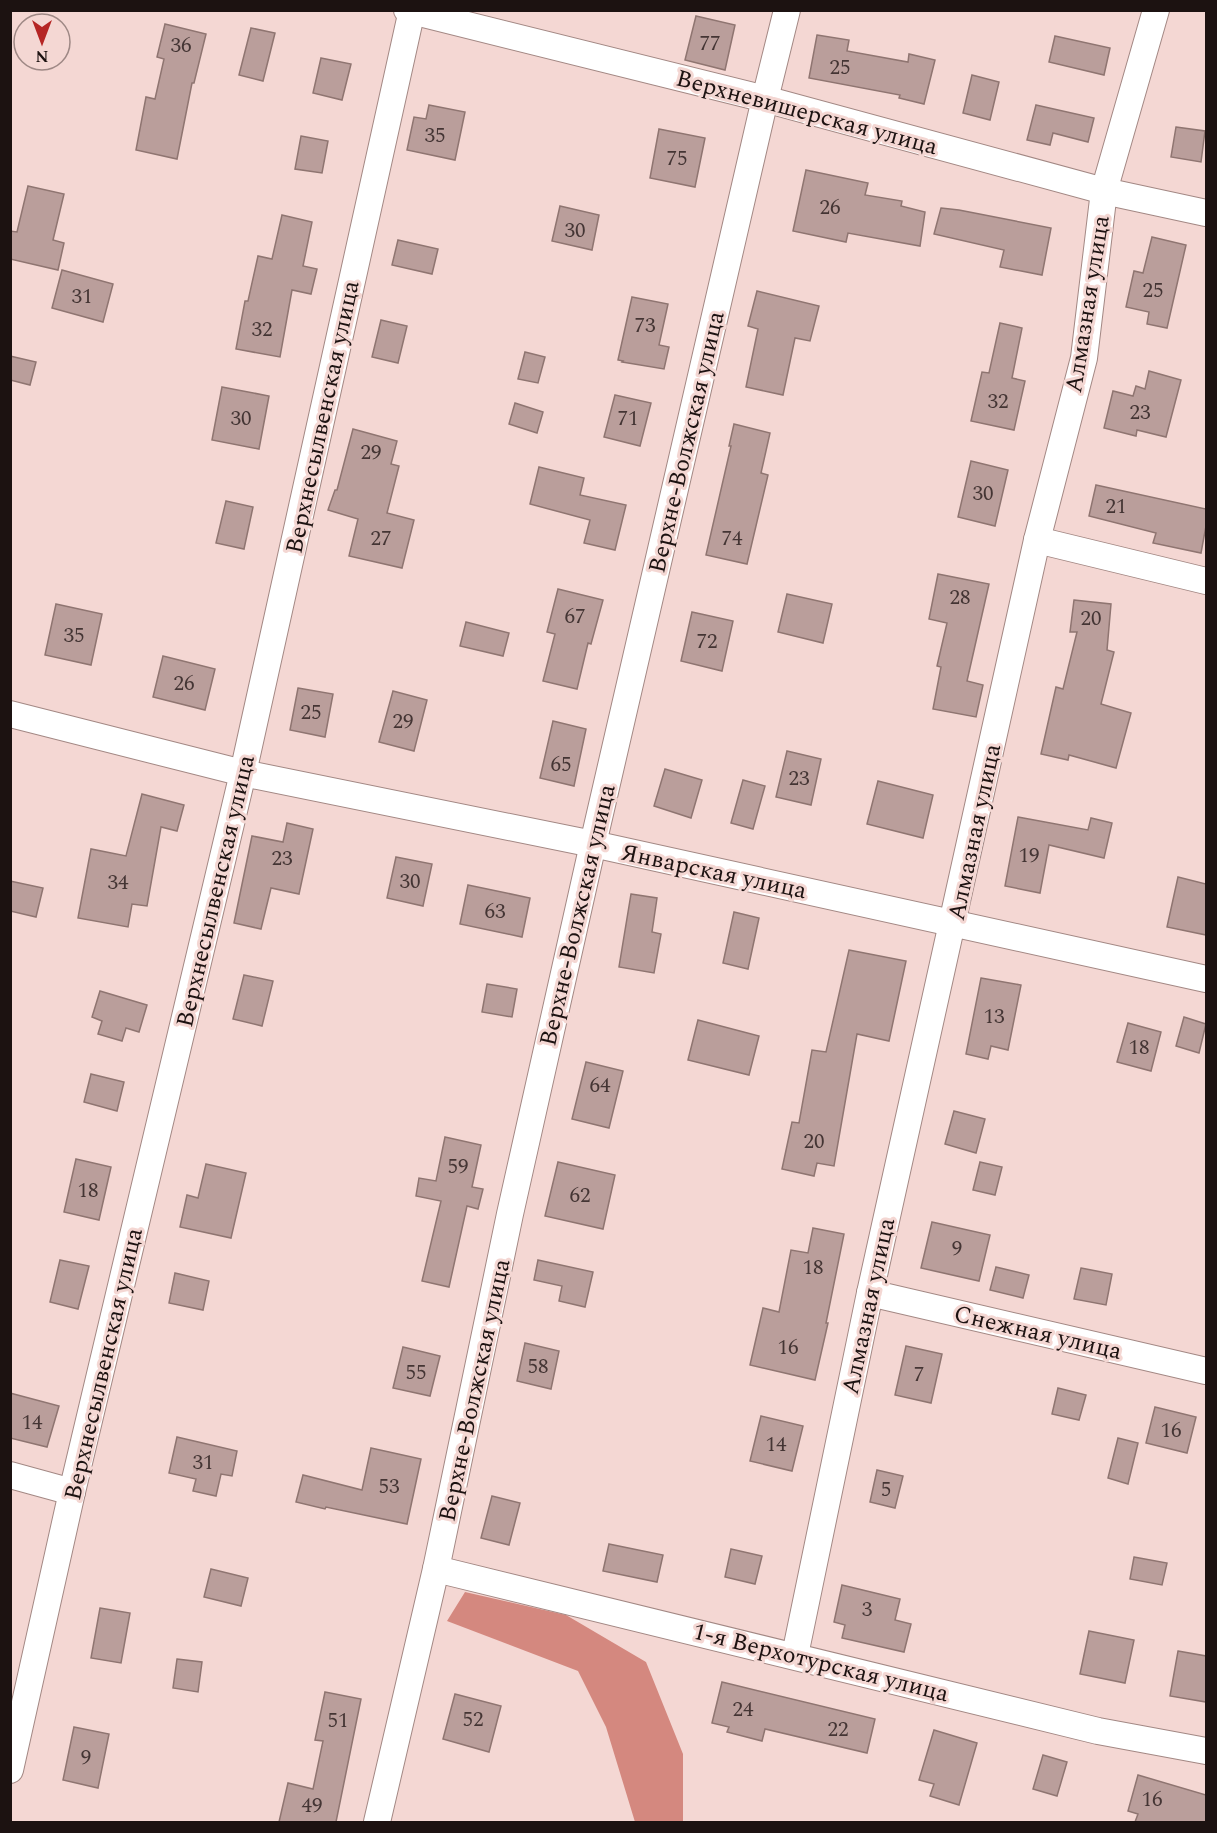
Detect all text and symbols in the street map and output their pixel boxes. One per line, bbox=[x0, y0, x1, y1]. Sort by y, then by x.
north arrow bbox=[12, 12, 72, 72]
house number: 77 bbox=[700, 28, 721, 60]
house number: 36 bbox=[171, 30, 192, 62]
text: N bbox=[35, 44, 49, 68]
house number: 25 bbox=[830, 52, 851, 84]
street label: Верхневишерская улица bbox=[672, 61, 942, 165]
house number: 35 bbox=[425, 120, 446, 152]
house number: 75 bbox=[667, 143, 688, 175]
house number: 26 bbox=[820, 192, 841, 224]
street label: Алмазная улица bbox=[1056, 212, 1120, 396]
house number: 30 bbox=[565, 215, 586, 247]
house number: 25 bbox=[1143, 275, 1164, 307]
street label: Верхнесылвенская улица bbox=[276, 277, 370, 557]
house number: 31 bbox=[72, 281, 93, 313]
street label: Верхне-Волжская улица bbox=[639, 307, 735, 577]
house number: 73 bbox=[635, 310, 656, 342]
house number: 32 bbox=[252, 314, 273, 346]
house number: 32 bbox=[988, 386, 1009, 418]
house number: 23 bbox=[1130, 397, 1151, 429]
house number: 30 bbox=[231, 403, 252, 435]
house number: 71 bbox=[618, 403, 639, 435]
house number: 29 bbox=[361, 437, 382, 469]
house number: 30 bbox=[973, 478, 994, 510]
house number: 21 bbox=[1106, 491, 1127, 523]
house number: 27 bbox=[371, 523, 392, 555]
house number: 74 bbox=[722, 523, 743, 555]
house number: 28 bbox=[950, 582, 971, 614]
house number: 67 bbox=[565, 601, 586, 633]
house number: 20 bbox=[1081, 603, 1102, 635]
house number: 35 bbox=[64, 620, 85, 652]
house number: 72 bbox=[697, 626, 718, 658]
house number: 26 bbox=[174, 668, 195, 700]
house number: 25 bbox=[301, 697, 322, 729]
house number: 29 bbox=[393, 706, 414, 738]
street label: Алмазная улица bbox=[939, 740, 1011, 924]
house number: 65 bbox=[551, 749, 572, 781]
street label: Верхнесылвенская улица bbox=[167, 751, 265, 1031]
house number: 23 bbox=[789, 763, 810, 795]
street label: Верхне-Волжская улица bbox=[530, 780, 626, 1050]
street label: Январская улица bbox=[618, 835, 810, 909]
house number: 19 bbox=[1019, 840, 1040, 872]
house number: 23 bbox=[272, 843, 293, 875]
house number: 30 bbox=[400, 866, 421, 898]
house number: 34 bbox=[108, 867, 129, 899]
house number: 63 bbox=[485, 896, 506, 928]
house number: 13 bbox=[984, 1001, 1005, 1033]
house number: 18 bbox=[1129, 1032, 1150, 1064]
house number: 64 bbox=[590, 1070, 611, 1102]
house number: 20 bbox=[804, 1126, 825, 1158]
house number: 59 bbox=[448, 1151, 469, 1183]
house number: 18 bbox=[78, 1175, 99, 1207]
house number: 62 bbox=[570, 1180, 591, 1212]
street label: Алмазная улица bbox=[833, 1214, 905, 1398]
street label: Верхнесылвенская улица bbox=[55, 1224, 153, 1504]
house number: 9 bbox=[952, 1233, 962, 1265]
house number: 18 bbox=[803, 1252, 824, 1284]
street label: Верхне-Волжская улица bbox=[430, 1255, 520, 1525]
street label: Снежная улица bbox=[950, 1296, 1125, 1370]
house number: 16 bbox=[778, 1332, 799, 1364]
house number: 58 bbox=[528, 1351, 549, 1383]
house number: 55 bbox=[406, 1357, 427, 1389]
house number: 7 bbox=[914, 1359, 924, 1391]
house number: 14 bbox=[22, 1407, 43, 1439]
house number: 16 bbox=[1161, 1415, 1182, 1447]
house number: 14 bbox=[766, 1429, 787, 1461]
house number: 31 bbox=[193, 1447, 214, 1479]
house number: 53 bbox=[379, 1471, 400, 1503]
house number: 5 bbox=[881, 1474, 891, 1506]
house number: 3 bbox=[862, 1594, 873, 1626]
street label: 1-я Верхотурская улица bbox=[689, 1614, 953, 1712]
house number: 24 bbox=[733, 1694, 754, 1726]
house number: 52 bbox=[463, 1704, 484, 1736]
house number: 51 bbox=[328, 1705, 349, 1737]
house number: 22 bbox=[828, 1714, 849, 1746]
house number: 9 bbox=[81, 1742, 91, 1774]
house number: 16 bbox=[1142, 1784, 1163, 1816]
house number: 49 bbox=[302, 1790, 323, 1822]

